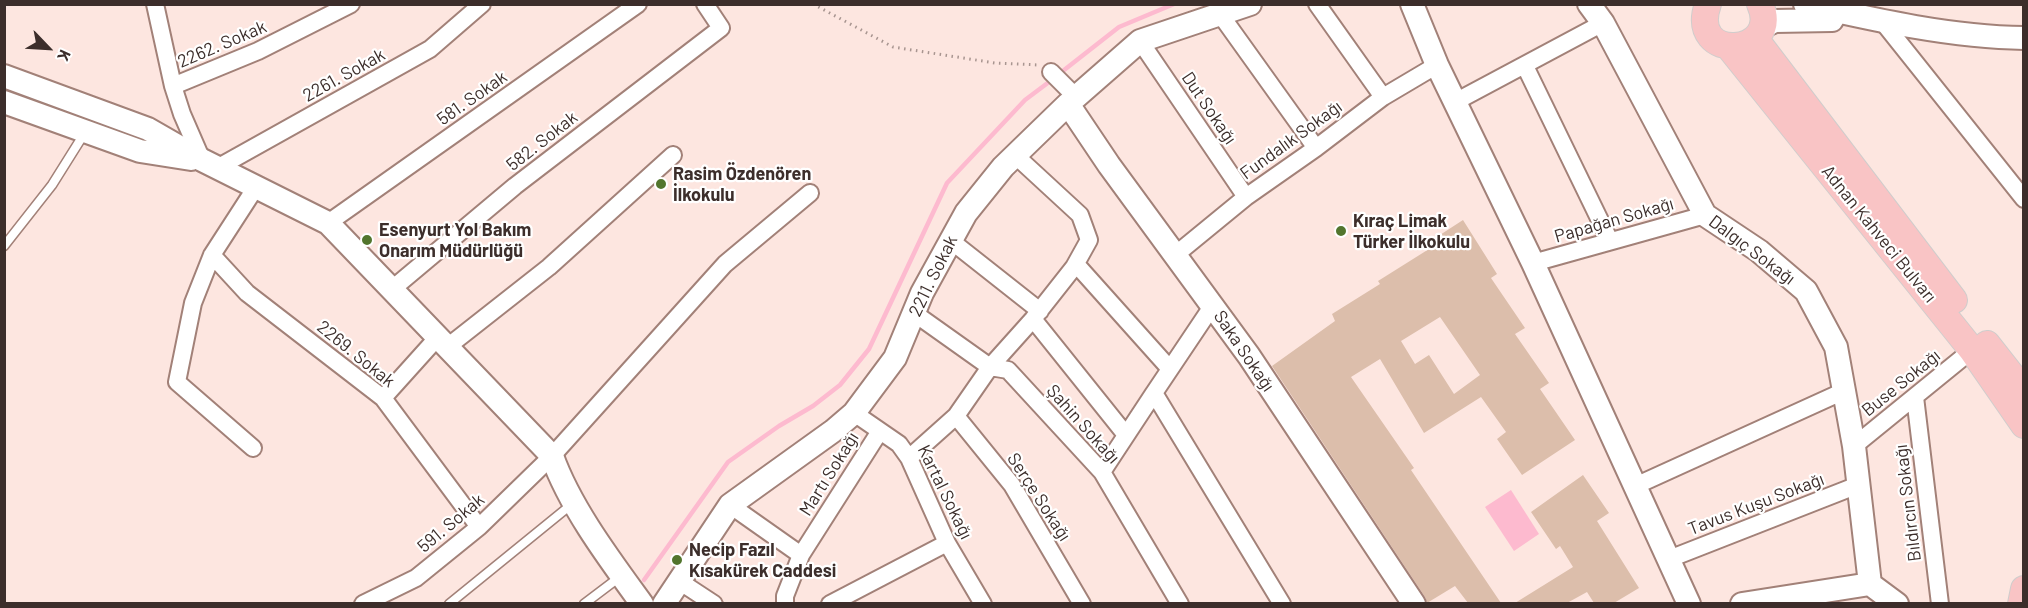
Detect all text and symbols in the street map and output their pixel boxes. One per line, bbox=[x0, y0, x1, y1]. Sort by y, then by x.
street label: 2262. Sokak bbox=[174, 16, 270, 72]
north arrow bbox=[18, 18, 78, 78]
street label: 2261. Sokak bbox=[299, 44, 389, 106]
text: K bbox=[54, 47, 75, 64]
street label: 581. Sokak bbox=[433, 66, 511, 130]
street label: Dut Sokağı bbox=[1177, 68, 1241, 148]
street label: Fundalık Sokağı bbox=[1236, 96, 1346, 184]
street label: 582. Sokak bbox=[502, 107, 582, 175]
street label: Adnan Kahveci Bulvarı bbox=[1817, 161, 1941, 307]
place label: Rasim Özdenören İlkokulu bbox=[673, 163, 811, 206]
marker: Rasim Özdenören İlkokulu bbox=[654, 177, 668, 191]
street label: Papağan Sokağı bbox=[1552, 193, 1676, 247]
place label: Kıraç Limak Türker İlkokulu bbox=[1353, 210, 1470, 252]
street label: Dalgıç Sokağı bbox=[1705, 211, 1799, 289]
place label: Esenyurt Yol Bakım Onarım Müdürlüğü bbox=[379, 219, 531, 262]
marker: Kıraç Limak Türker İlkokulu bbox=[1334, 224, 1348, 238]
street label: 2211. Sokak bbox=[904, 232, 962, 320]
marker: Esenyurt Yol Bakım Onarım Müdürlüğü bbox=[360, 233, 374, 247]
street label: Saka Sokağı bbox=[1209, 306, 1279, 396]
street label: 2269. Sokak bbox=[313, 316, 399, 392]
street label: Buse Sokağı bbox=[1858, 345, 1944, 421]
street label: Şahin Sokağı bbox=[1042, 380, 1124, 468]
street label: Martı Sokağı bbox=[795, 428, 863, 520]
street label: Kartal Sokağı bbox=[913, 441, 977, 543]
street label: Bıldırcın Sokağı bbox=[1890, 443, 1926, 563]
street label: Serçe Sokağı bbox=[1002, 449, 1076, 545]
street label: Tavus Kuşu Sokağı bbox=[1685, 468, 1827, 540]
street label: 591. Sokak bbox=[413, 489, 489, 557]
place label: Necip Fazıl Kısakürek Caddesi bbox=[689, 539, 836, 582]
marker: Necip Fazıl Kısakürek Caddesi bbox=[670, 553, 684, 567]

